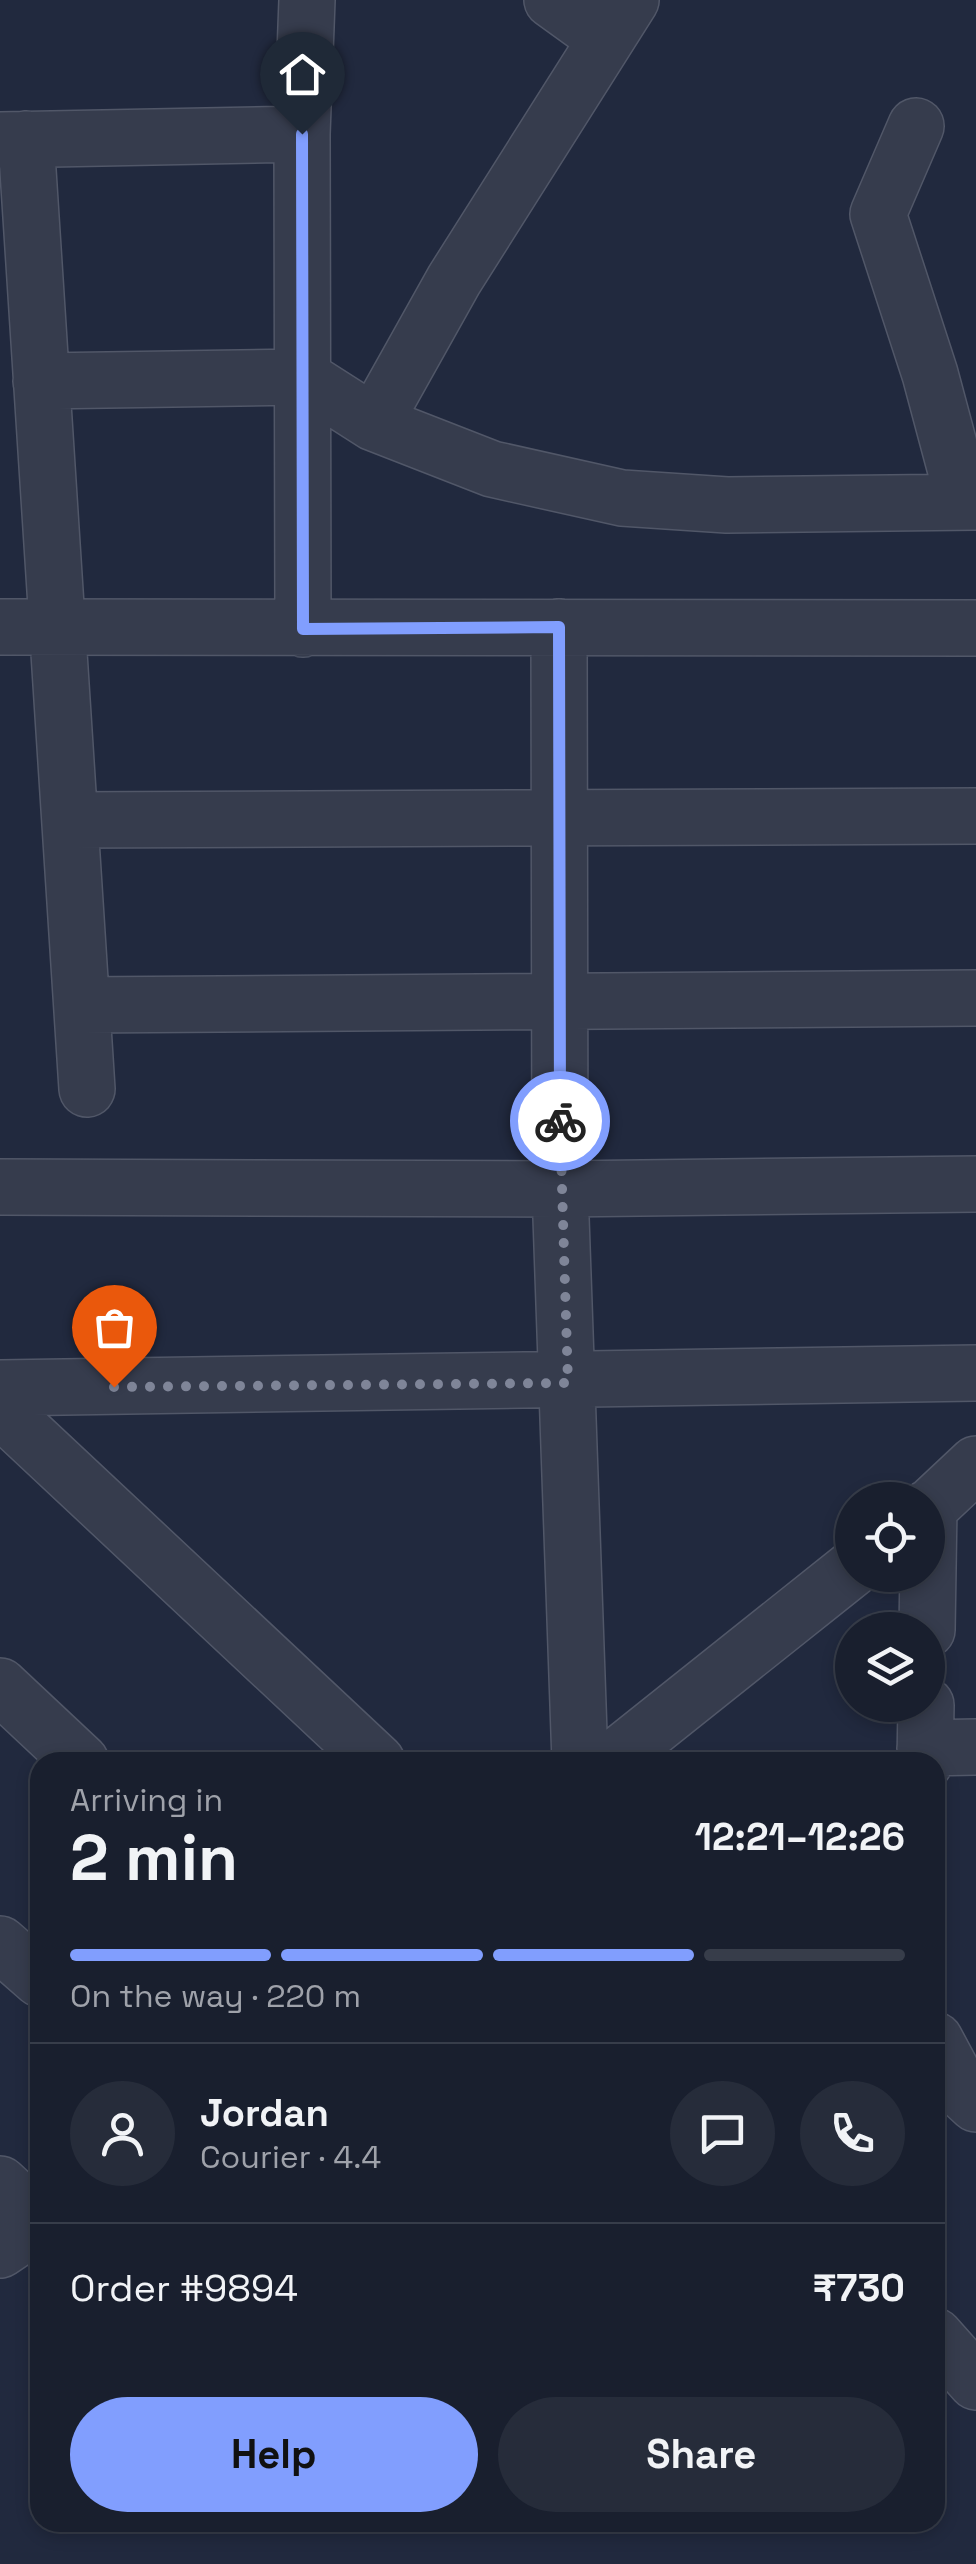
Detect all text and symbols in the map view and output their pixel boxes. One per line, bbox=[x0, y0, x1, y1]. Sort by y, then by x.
pin bbox=[260, 32, 345, 135]
icon: home bbox=[275, 47, 330, 102]
courier bbox=[510, 1071, 610, 1171]
icon: bike bbox=[533, 1094, 588, 1149]
pin bbox=[72, 1285, 157, 1388]
icon: bag bbox=[87, 1300, 142, 1355]
map controls bbox=[835, 1482, 945, 1722]
button: locate bbox=[835, 1482, 945, 1592]
button: layers bbox=[835, 1612, 945, 1722]
text: Arriving in bbox=[70, 1780, 223, 1820]
text: 12:21–12:26 bbox=[695, 1813, 905, 1861]
text: 2 min bbox=[70, 1816, 238, 1899]
text: On the way · 220 m bbox=[70, 1976, 361, 2016]
button: person bbox=[70, 2081, 175, 2186]
button: chat bbox=[670, 2081, 775, 2186]
button: phone bbox=[800, 2081, 905, 2186]
text: Jordan bbox=[200, 2089, 329, 2137]
text: Courier · 4.4 bbox=[200, 2137, 381, 2177]
text: Order #9894 bbox=[70, 2264, 298, 2312]
text: ₹730 bbox=[813, 2264, 905, 2312]
button: Help bbox=[70, 2397, 478, 2512]
button: Share bbox=[498, 2397, 905, 2512]

